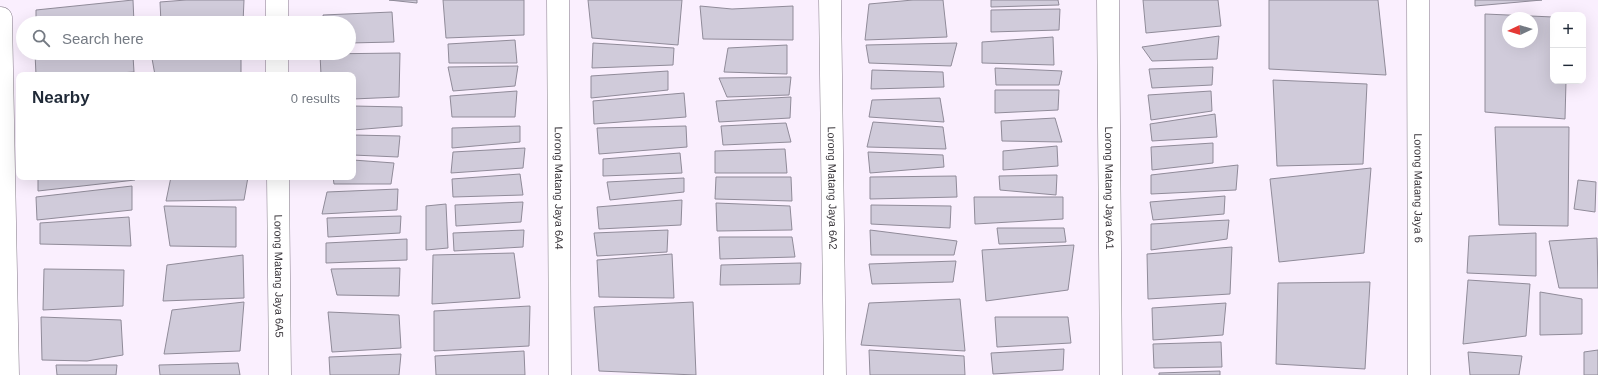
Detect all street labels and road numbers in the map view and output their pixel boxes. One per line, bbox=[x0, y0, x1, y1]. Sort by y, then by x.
street label: Lorong Matang Jaya 6A4 bbox=[553, 126, 565, 250]
street label: Lorong Matang Jaya 6A2 bbox=[826, 126, 839, 250]
street label: Lorong Matang Jaya 6A1 bbox=[1103, 126, 1116, 250]
street label: Lorong Matang Jaya 6 bbox=[1412, 133, 1425, 243]
street label: Lorong Matang Jaya 6A5 bbox=[272, 214, 286, 338]

